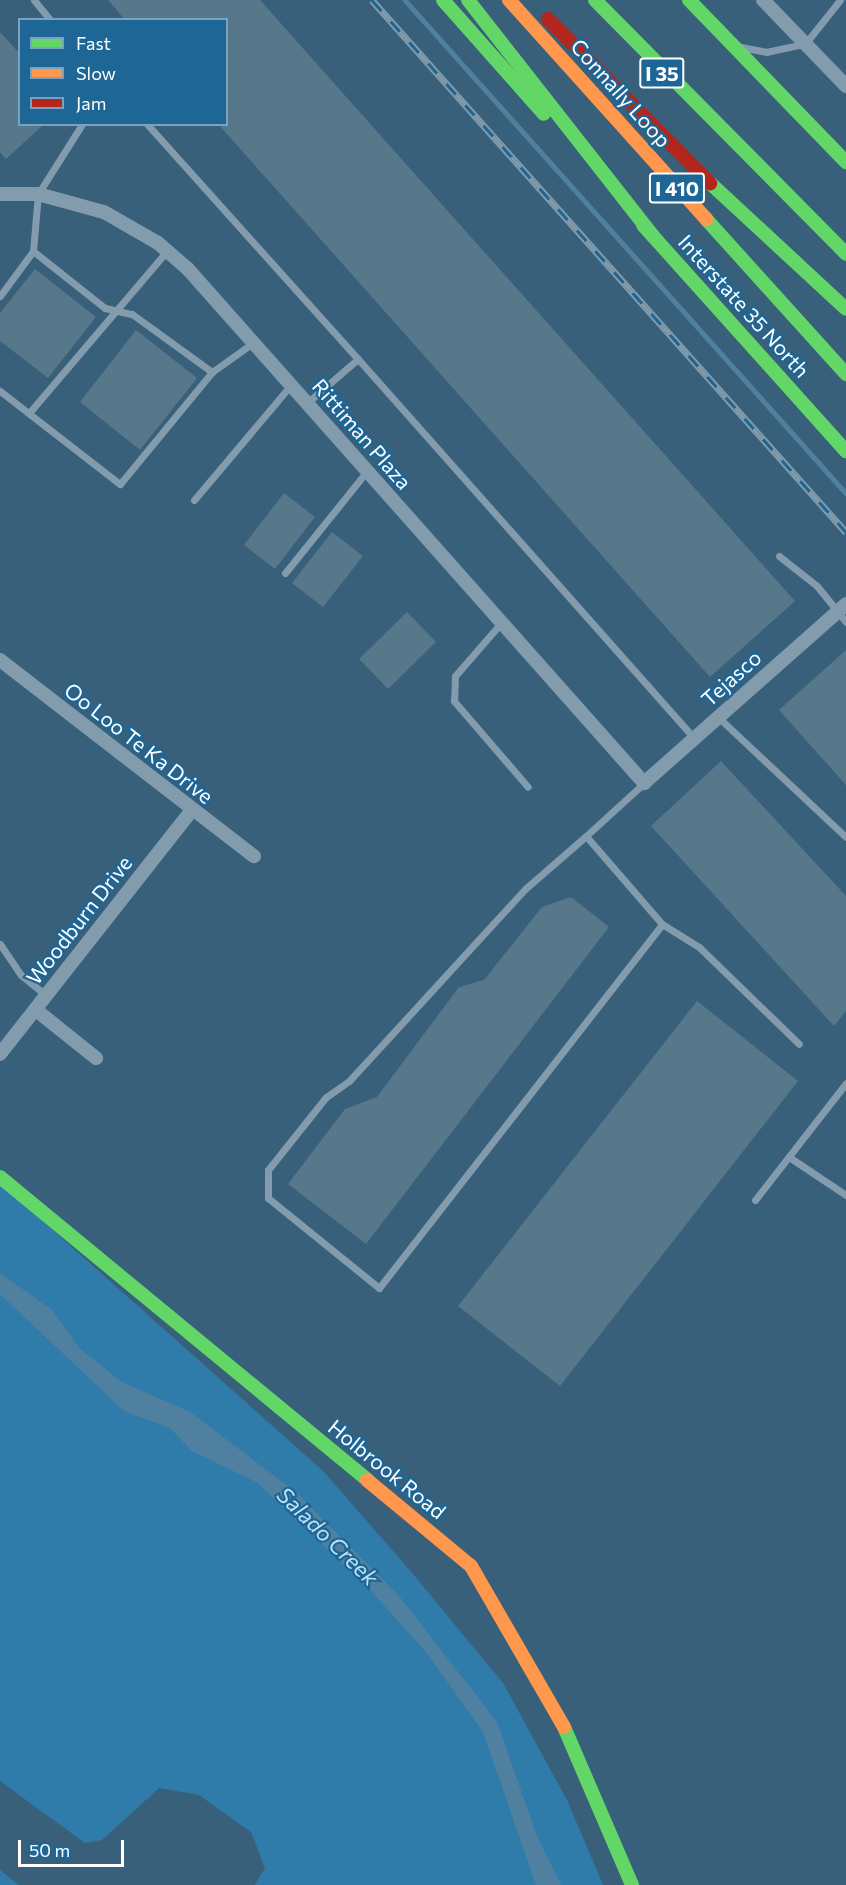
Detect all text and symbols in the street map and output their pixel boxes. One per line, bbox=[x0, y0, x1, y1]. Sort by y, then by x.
legend bbox=[18, 18, 228, 126]
text: Fast bbox=[76, 32, 111, 54]
street label: Connally Loop bbox=[566, 34, 676, 152]
road number: I 35 bbox=[638, 56, 686, 90]
text: Slow bbox=[76, 62, 116, 84]
text: Jam bbox=[76, 92, 106, 114]
road number: I 410 bbox=[648, 171, 706, 205]
street label: Interstate 35 North bbox=[673, 229, 815, 383]
street label: Rittiman Plaza bbox=[307, 374, 417, 494]
street label: Tejasco bbox=[696, 645, 766, 711]
street label: Oo Loo Te Ka Drive bbox=[60, 677, 218, 809]
street label: Woodburn Drive bbox=[21, 851, 137, 989]
street label: Holbrook Road bbox=[323, 1414, 451, 1524]
water label: Salado Creek bbox=[272, 1481, 384, 1591]
scale bar bbox=[21, 1828, 128, 1866]
text: 50 m bbox=[29, 1839, 70, 1861]

